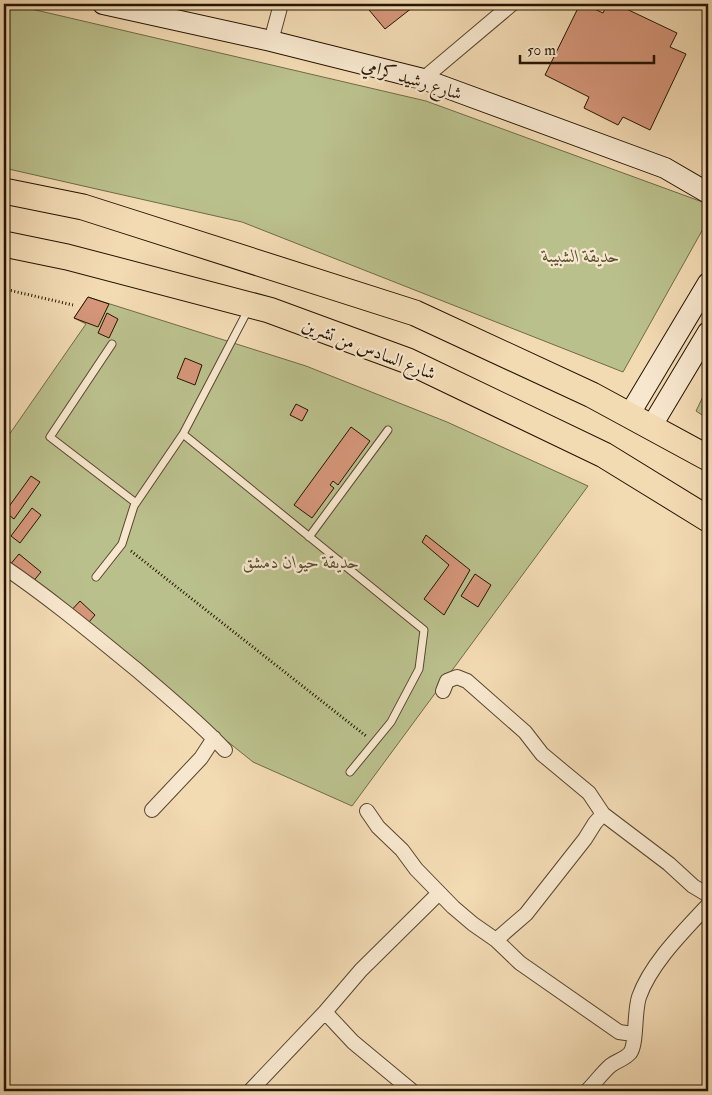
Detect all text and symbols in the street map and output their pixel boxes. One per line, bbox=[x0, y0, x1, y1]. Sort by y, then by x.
scale bar bbox=[520, 32, 653, 64]
text: 50 m bbox=[527, 41, 556, 60]
street label: شارع رشيد كرامي bbox=[358, 53, 465, 109]
park label: حديقة الشبيبة bbox=[540, 245, 620, 268]
street label: شارع السادس من تشرين bbox=[298, 313, 439, 388]
park label: حديقة حيوان دمشق bbox=[243, 551, 359, 574]

